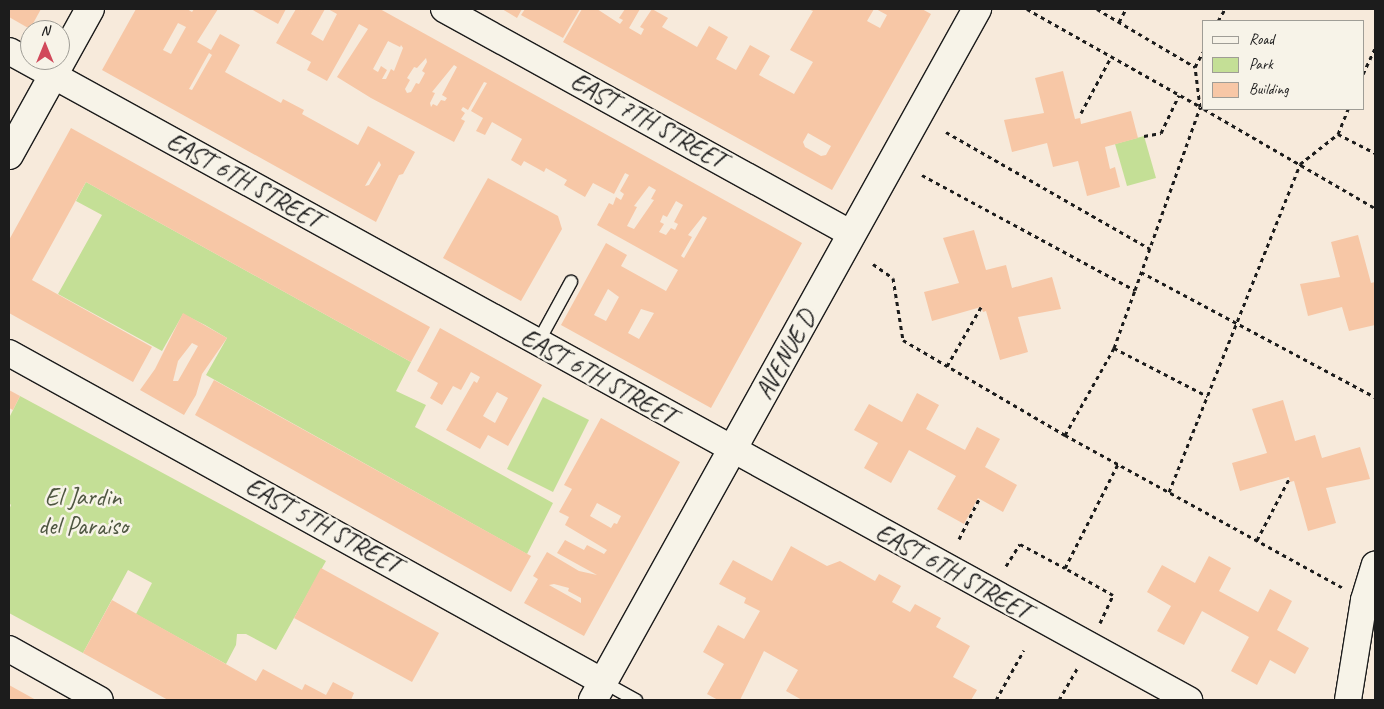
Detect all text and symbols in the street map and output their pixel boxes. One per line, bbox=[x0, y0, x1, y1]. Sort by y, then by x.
north arrow bbox=[20, 20, 70, 70]
legend bbox=[1202, 20, 1364, 110]
text: N bbox=[41, 22, 49, 39]
text: Road bbox=[1249, 30, 1274, 49]
text: Park bbox=[1249, 55, 1273, 74]
street label: EAST 7TH STREET bbox=[566, 66, 730, 176]
text: Building bbox=[1249, 80, 1288, 99]
street label: EAST 6TH STREET bbox=[162, 126, 326, 236]
street label: AVENUE D bbox=[749, 305, 823, 405]
street label: EAST 6TH STREET bbox=[516, 322, 680, 432]
street label: EAST 5TH STREET bbox=[241, 471, 405, 581]
park label: El Jardin del Paraiso bbox=[38, 483, 128, 542]
street label: EAST 6TH STREET bbox=[871, 517, 1035, 627]

